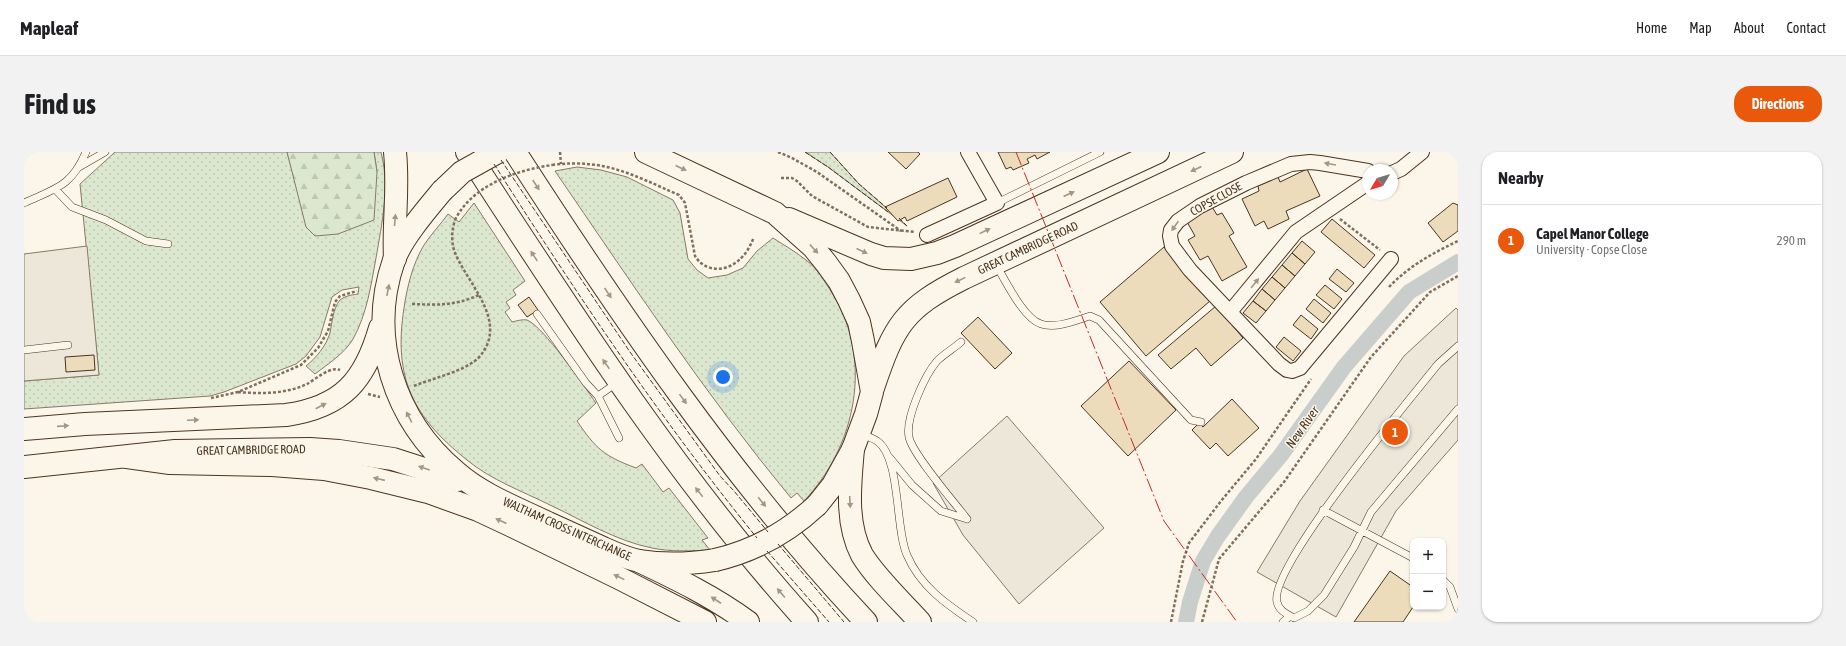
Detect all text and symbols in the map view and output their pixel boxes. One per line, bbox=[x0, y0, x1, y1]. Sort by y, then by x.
text: Mapleaf bbox=[20, 17, 78, 39]
text: Home bbox=[1636, 20, 1667, 36]
text: Map bbox=[1689, 20, 1712, 36]
text: About bbox=[1734, 20, 1765, 36]
text: Contact bbox=[1787, 20, 1826, 36]
button: Directions bbox=[1734, 86, 1822, 122]
text: Find us bbox=[24, 88, 96, 120]
one-way arrow bbox=[1323, 161, 1336, 167]
north arrow bbox=[1362, 164, 1398, 200]
one-way arrow bbox=[676, 165, 687, 171]
one-way arrow bbox=[1191, 166, 1202, 172]
text: Nearby bbox=[1498, 168, 1544, 188]
street label: COPSE CLOSE bbox=[1188, 179, 1244, 219]
one-way arrow bbox=[532, 180, 540, 190]
one-way arrow bbox=[1063, 191, 1074, 197]
one-way arrow bbox=[392, 214, 399, 226]
street label: GREAT CAMBRIDGE ROAD bbox=[976, 218, 1081, 277]
one-way arrow bbox=[1171, 220, 1179, 231]
text: Capel Manor College bbox=[1536, 225, 1649, 242]
one-way arrow bbox=[980, 228, 991, 234]
text: 1 bbox=[1508, 233, 1514, 248]
text: 290 m bbox=[1777, 233, 1806, 248]
text: University · Copse Close bbox=[1536, 242, 1647, 257]
one-way arrow bbox=[809, 244, 819, 254]
one-way arrow bbox=[857, 248, 868, 254]
one-way arrow bbox=[530, 251, 538, 261]
one-way arrow bbox=[954, 277, 966, 283]
one-way arrow bbox=[1251, 277, 1259, 288]
one-way arrow bbox=[385, 284, 391, 296]
one-way arrow bbox=[604, 288, 612, 298]
one-way arrow bbox=[602, 359, 610, 369]
your location bbox=[713, 367, 733, 387]
one-way arrow bbox=[679, 394, 687, 404]
one-way arrow bbox=[315, 403, 327, 409]
water label: New River bbox=[1283, 403, 1323, 451]
one-way arrow bbox=[406, 411, 413, 423]
one-way arrow bbox=[187, 416, 199, 423]
pin: 1 bbox=[1382, 417, 1408, 447]
one-way arrow bbox=[57, 422, 69, 429]
street label: GREAT CAMBRIDGE ROAD bbox=[196, 442, 306, 458]
one-way arrow bbox=[417, 464, 429, 470]
one-way arrow bbox=[372, 476, 385, 482]
one-way arrow bbox=[695, 487, 703, 497]
street label: WALTHAM CROSS INTERCHANGE bbox=[501, 494, 633, 564]
one-way arrow bbox=[847, 496, 853, 509]
one-way arrow bbox=[758, 497, 767, 508]
one-way arrow bbox=[496, 518, 507, 524]
map controls bbox=[1410, 538, 1446, 610]
button: + bbox=[1410, 538, 1446, 574]
one-way arrow bbox=[613, 574, 624, 580]
button: − bbox=[1410, 574, 1446, 610]
one-way arrow bbox=[776, 588, 785, 598]
one-way arrow bbox=[711, 596, 721, 604]

